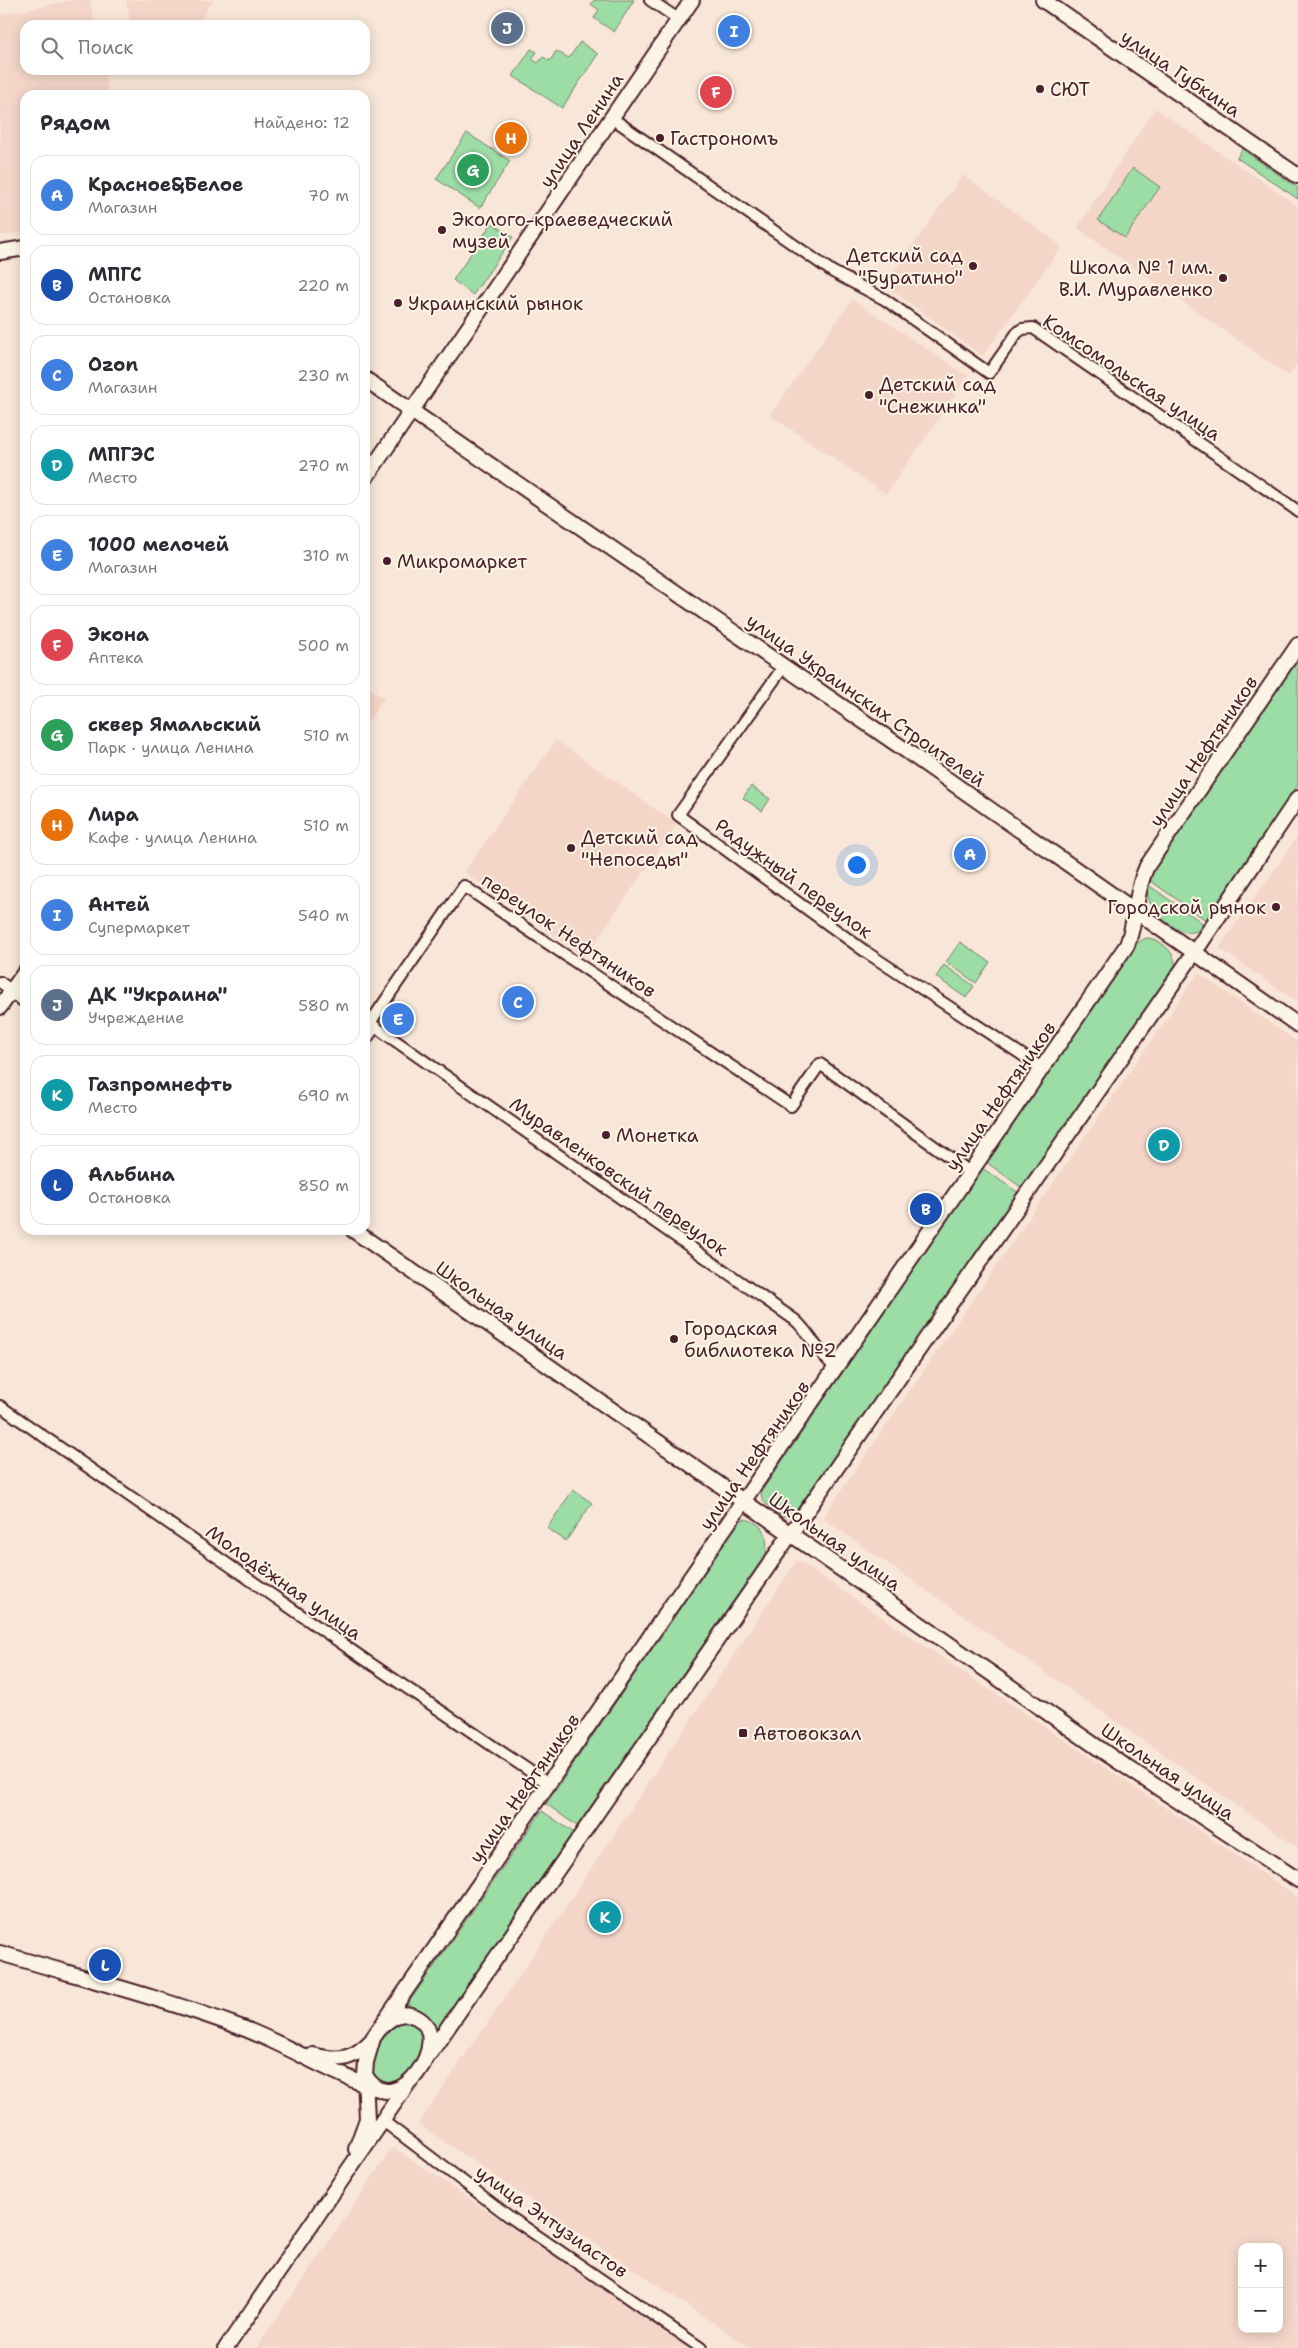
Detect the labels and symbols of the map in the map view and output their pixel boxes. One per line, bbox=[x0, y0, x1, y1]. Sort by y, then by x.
pin: J bbox=[491, 9, 523, 47]
pin: I bbox=[718, 12, 750, 50]
street label: улица Губкина bbox=[1116, 24, 1246, 123]
street label: улица Ленина bbox=[534, 68, 629, 193]
pin: F bbox=[700, 73, 732, 111]
place label: СЮТ bbox=[1050, 77, 1091, 102]
marker: СЮТ bbox=[1034, 83, 1046, 95]
pin: H bbox=[495, 119, 527, 157]
place label: Гастрономъ bbox=[670, 126, 778, 151]
marker: Гастрономъ bbox=[654, 132, 666, 144]
pin: G bbox=[457, 151, 489, 189]
place label: Эколого-краеведческий музей bbox=[452, 207, 673, 254]
marker: Эколого-краеведческий музей bbox=[436, 224, 448, 236]
place label: Детский сад "Буратино" bbox=[846, 243, 963, 290]
place label: Школа № 1 им. В.И. Муравленко bbox=[1059, 255, 1213, 302]
marker: Детский сад "Буратино" bbox=[967, 260, 979, 272]
marker: Школа № 1 им. В.И. Муравленко bbox=[1217, 272, 1229, 284]
place label: Украинский рынок bbox=[408, 291, 583, 316]
marker: Украинский рынок bbox=[392, 297, 404, 309]
street label: Комсомольская улица bbox=[1038, 308, 1226, 446]
place label: Детский сад "Снежинка" bbox=[879, 372, 996, 419]
marker: Детский сад "Снежинка" bbox=[863, 389, 875, 401]
place label: Микромаркет bbox=[397, 549, 527, 574]
marker: Микромаркет bbox=[381, 555, 393, 567]
street label: улица Украинских Строителей bbox=[741, 608, 990, 793]
street label: улица Нефтяников bbox=[1144, 671, 1263, 832]
street label: Радужный переулок bbox=[710, 813, 877, 944]
place label: Детский сад "Непоседы" bbox=[581, 825, 698, 872]
pin: A bbox=[954, 835, 986, 873]
marker: Детский сад "Непоседы" bbox=[565, 842, 577, 854]
your location bbox=[844, 852, 870, 878]
street label: переулок Нефтяников bbox=[477, 868, 661, 1003]
place label: Городской рынок bbox=[1107, 895, 1266, 920]
marker: Городской рынок bbox=[1270, 901, 1282, 913]
pin: C bbox=[502, 983, 534, 1021]
pin: E bbox=[382, 1000, 414, 1038]
street label: улица Нефтяников bbox=[939, 1017, 1061, 1176]
street label: Муравленковский переулок bbox=[505, 1091, 733, 1262]
place label: Монетка bbox=[616, 1123, 699, 1148]
pin: D bbox=[1148, 1126, 1180, 1164]
marker: Монетка bbox=[600, 1129, 612, 1141]
pin: B bbox=[910, 1190, 942, 1228]
street label: Школьная улица bbox=[430, 1255, 573, 1366]
place label: Городская библиотека №2 bbox=[684, 1316, 837, 1363]
marker: Городская библиотека №2 bbox=[668, 1333, 680, 1345]
street label: улица Нефтяников bbox=[693, 1376, 815, 1535]
street label: Школьная улица bbox=[763, 1486, 906, 1597]
street label: Молодёжная улица bbox=[201, 1519, 367, 1646]
street label: улица Нефтяников bbox=[463, 1709, 585, 1868]
street label: Школьная улица bbox=[1096, 1717, 1240, 1826]
place label: Автовокзал bbox=[753, 1721, 862, 1746]
marker: Автовокзал bbox=[737, 1727, 749, 1739]
pin: K bbox=[589, 1898, 621, 1936]
pin: L bbox=[89, 1946, 121, 1984]
street label: улица Энтузиастов bbox=[471, 2159, 633, 2283]

